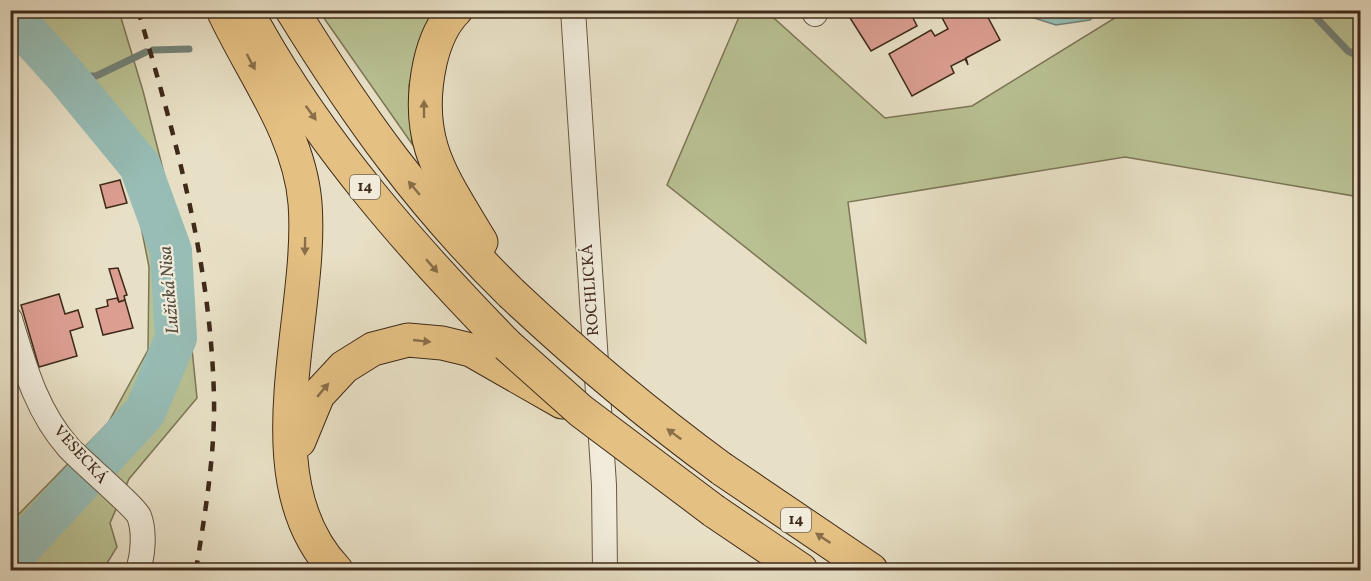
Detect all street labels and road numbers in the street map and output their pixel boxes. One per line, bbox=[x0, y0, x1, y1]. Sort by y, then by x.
road number: 14 bbox=[350, 175, 380, 199]
street label: ROCHLICKÁ bbox=[577, 243, 605, 337]
street label: VESECKÁ bbox=[48, 421, 112, 489]
road number: 14 bbox=[781, 508, 811, 532]

